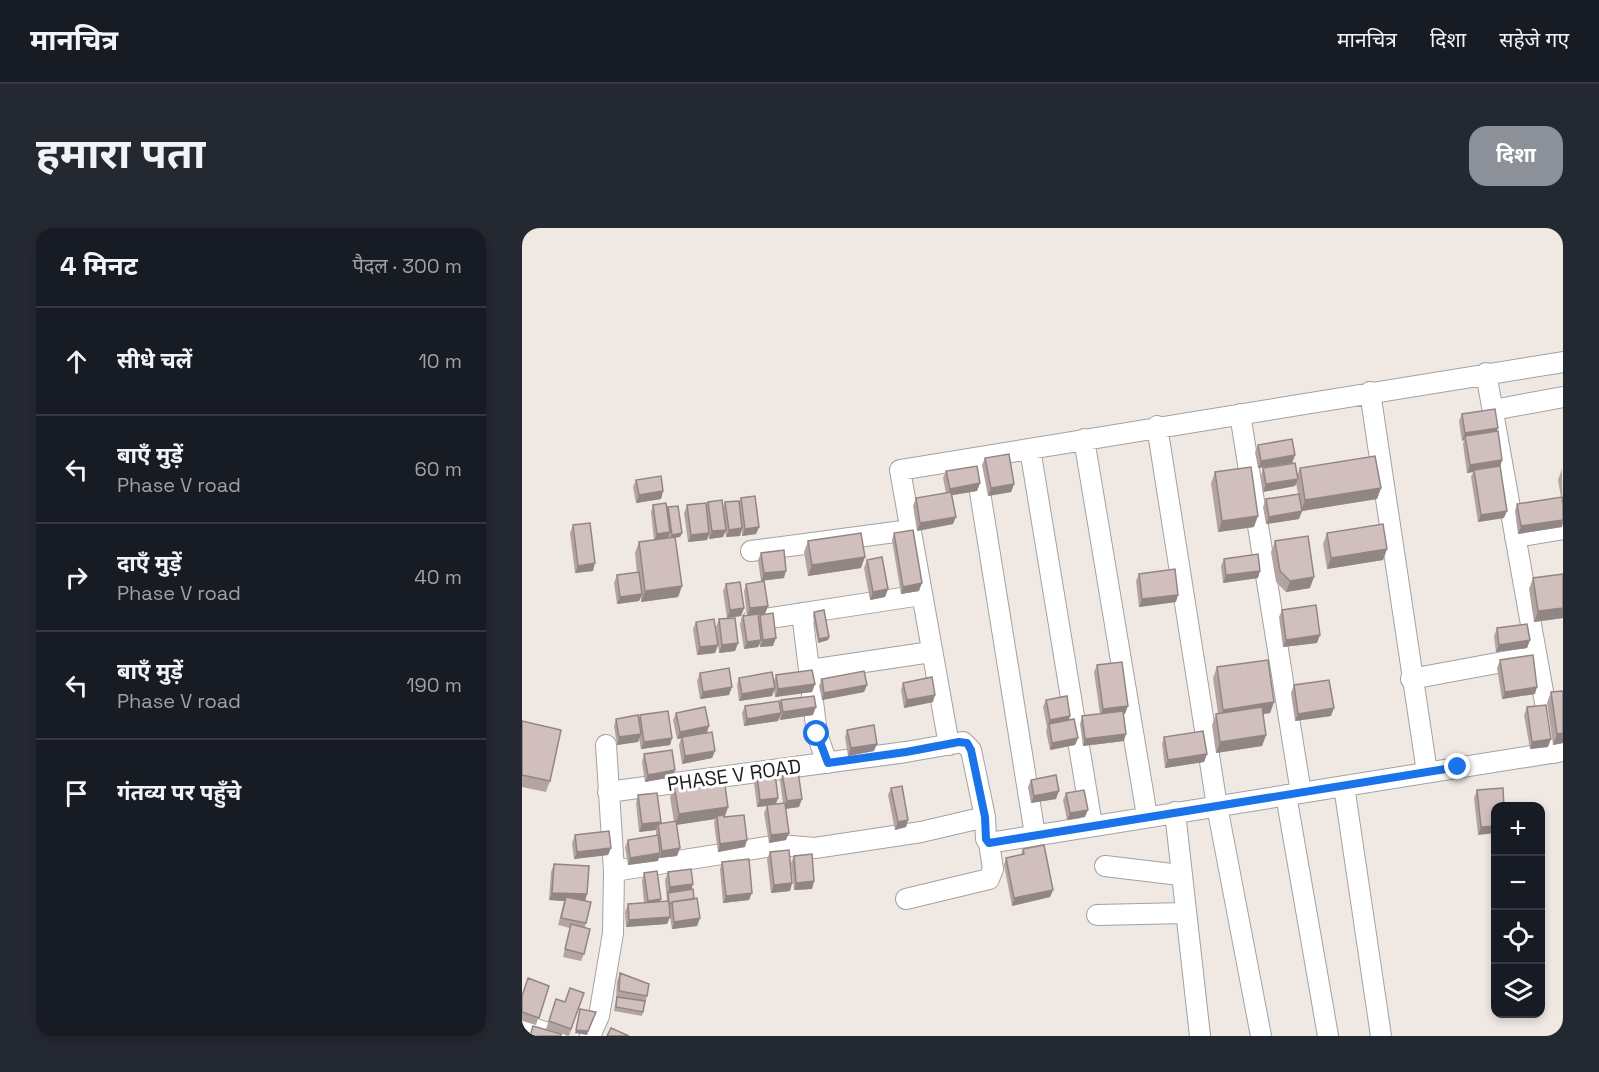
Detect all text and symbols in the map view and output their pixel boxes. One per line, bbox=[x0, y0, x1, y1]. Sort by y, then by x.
text: मानचित्र bbox=[30, 22, 118, 58]
text: मानचित्र bbox=[1337, 26, 1397, 53]
text: दिशा bbox=[1430, 26, 1466, 53]
text: सहेजे गए bbox=[1499, 26, 1569, 53]
button: दिशा bbox=[1469, 126, 1563, 186]
text: हमारा पता bbox=[36, 127, 205, 180]
text: 4 मिनट bbox=[60, 249, 138, 283]
text: पैदल · 300 m bbox=[352, 253, 462, 279]
icon: ahead bbox=[60, 345, 93, 378]
text: सीधे चलें bbox=[117, 346, 192, 374]
text: 10 m bbox=[418, 348, 462, 374]
text: बाएँ मुड़ें bbox=[117, 441, 183, 469]
icon: left bbox=[60, 453, 93, 486]
text: 60 m bbox=[415, 456, 462, 482]
text: Phase V road bbox=[117, 472, 241, 498]
text: दाएँ मुड़ें bbox=[117, 549, 182, 577]
icon: right bbox=[60, 561, 93, 594]
text: 40 m bbox=[414, 564, 462, 590]
text: Phase V road bbox=[117, 580, 241, 606]
text: बाएँ मुड़ें bbox=[117, 657, 183, 685]
icon: left bbox=[60, 669, 93, 702]
text: 190 m bbox=[406, 672, 462, 698]
text: Phase V road bbox=[117, 688, 241, 714]
route start bbox=[803, 720, 829, 746]
street label: PHASE V ROAD bbox=[665, 753, 803, 797]
route end bbox=[1444, 753, 1470, 779]
icon: arrive bbox=[60, 777, 93, 810]
text: गंतव्य पर पहुँचे bbox=[117, 778, 241, 806]
map controls bbox=[1491, 802, 1545, 1018]
button: + bbox=[1491, 802, 1545, 856]
button: − bbox=[1491, 856, 1545, 910]
button: locate bbox=[1491, 910, 1545, 964]
button: layers bbox=[1491, 964, 1545, 1018]

